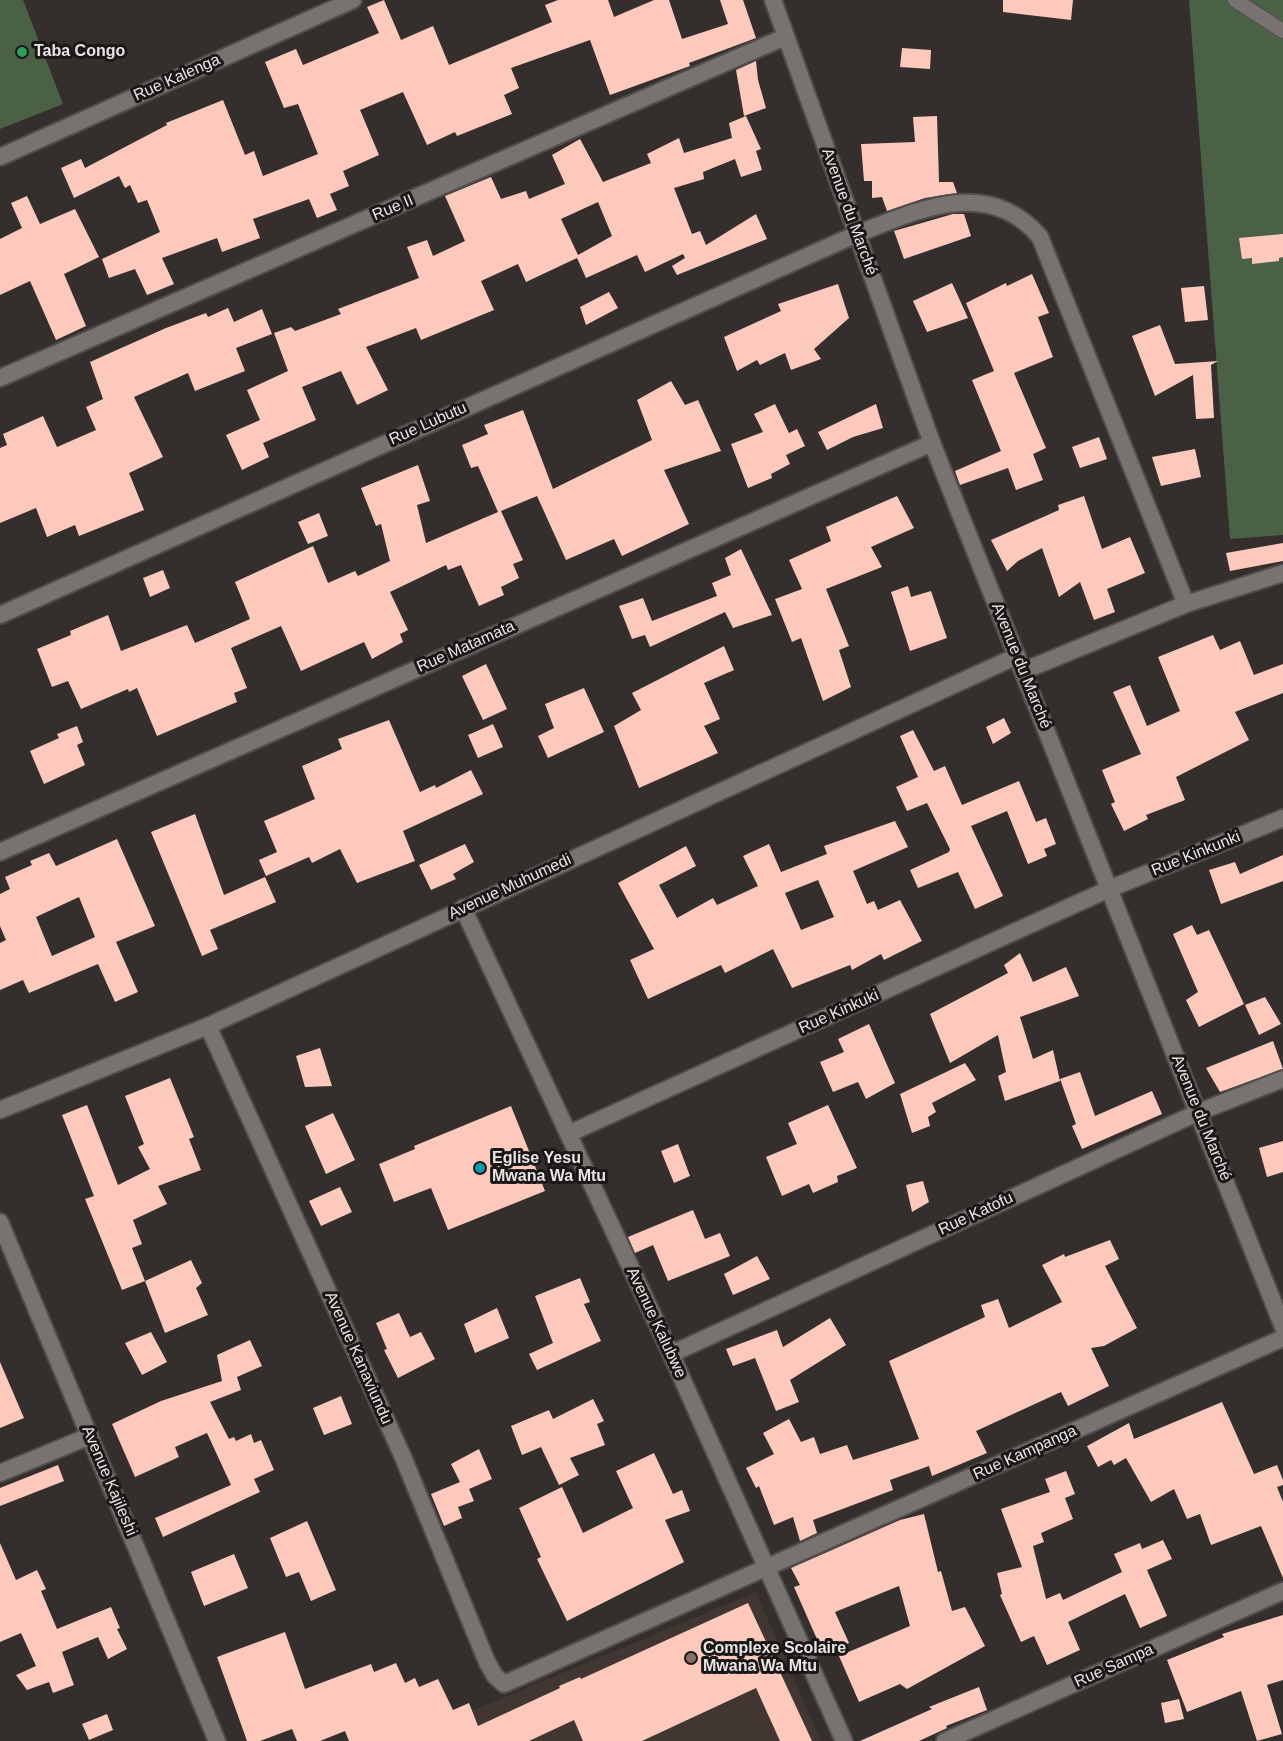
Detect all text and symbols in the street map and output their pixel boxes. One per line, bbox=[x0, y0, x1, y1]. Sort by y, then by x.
place label: Taba Congo bbox=[34, 42, 125, 62]
marker: Taba Congo bbox=[15, 45, 29, 59]
street label: Rue Kalenga bbox=[131, 50, 223, 106]
street label: Avenue du Marché bbox=[817, 146, 881, 278]
street label: Rue II bbox=[370, 191, 416, 225]
street label: Rue Lubutu bbox=[386, 398, 470, 450]
street label: Avenue du Marché bbox=[987, 600, 1055, 732]
street label: Rue Matamata bbox=[414, 617, 518, 677]
street label: Rue Kinkunki bbox=[1149, 827, 1243, 881]
street label: Avenue Muhumedi bbox=[446, 850, 574, 924]
street label: Rue Kinkuki bbox=[796, 986, 882, 1038]
street label: Avenue du Marché bbox=[1167, 1052, 1235, 1184]
place label: Eglise Yesu Mwana Wa Mtu bbox=[492, 1149, 606, 1187]
marker: Eglise Yesu Mwana Wa Mtu bbox=[473, 1161, 487, 1175]
street label: Rue Katofu bbox=[936, 1188, 1016, 1240]
street label: Avenue Kalubwe bbox=[622, 1265, 690, 1381]
street label: Avenue Kanaviundu bbox=[320, 1289, 396, 1427]
street label: Rue Kampanga bbox=[970, 1422, 1080, 1484]
street label: Avenue Kajileshi bbox=[77, 1423, 141, 1539]
place label: Complexe Scolaire Mwana Wa Mtu bbox=[703, 1639, 846, 1677]
street label: Rue Sampa bbox=[1072, 1640, 1156, 1692]
marker: Complexe Scolaire Mwana Wa Mtu bbox=[684, 1651, 698, 1665]

